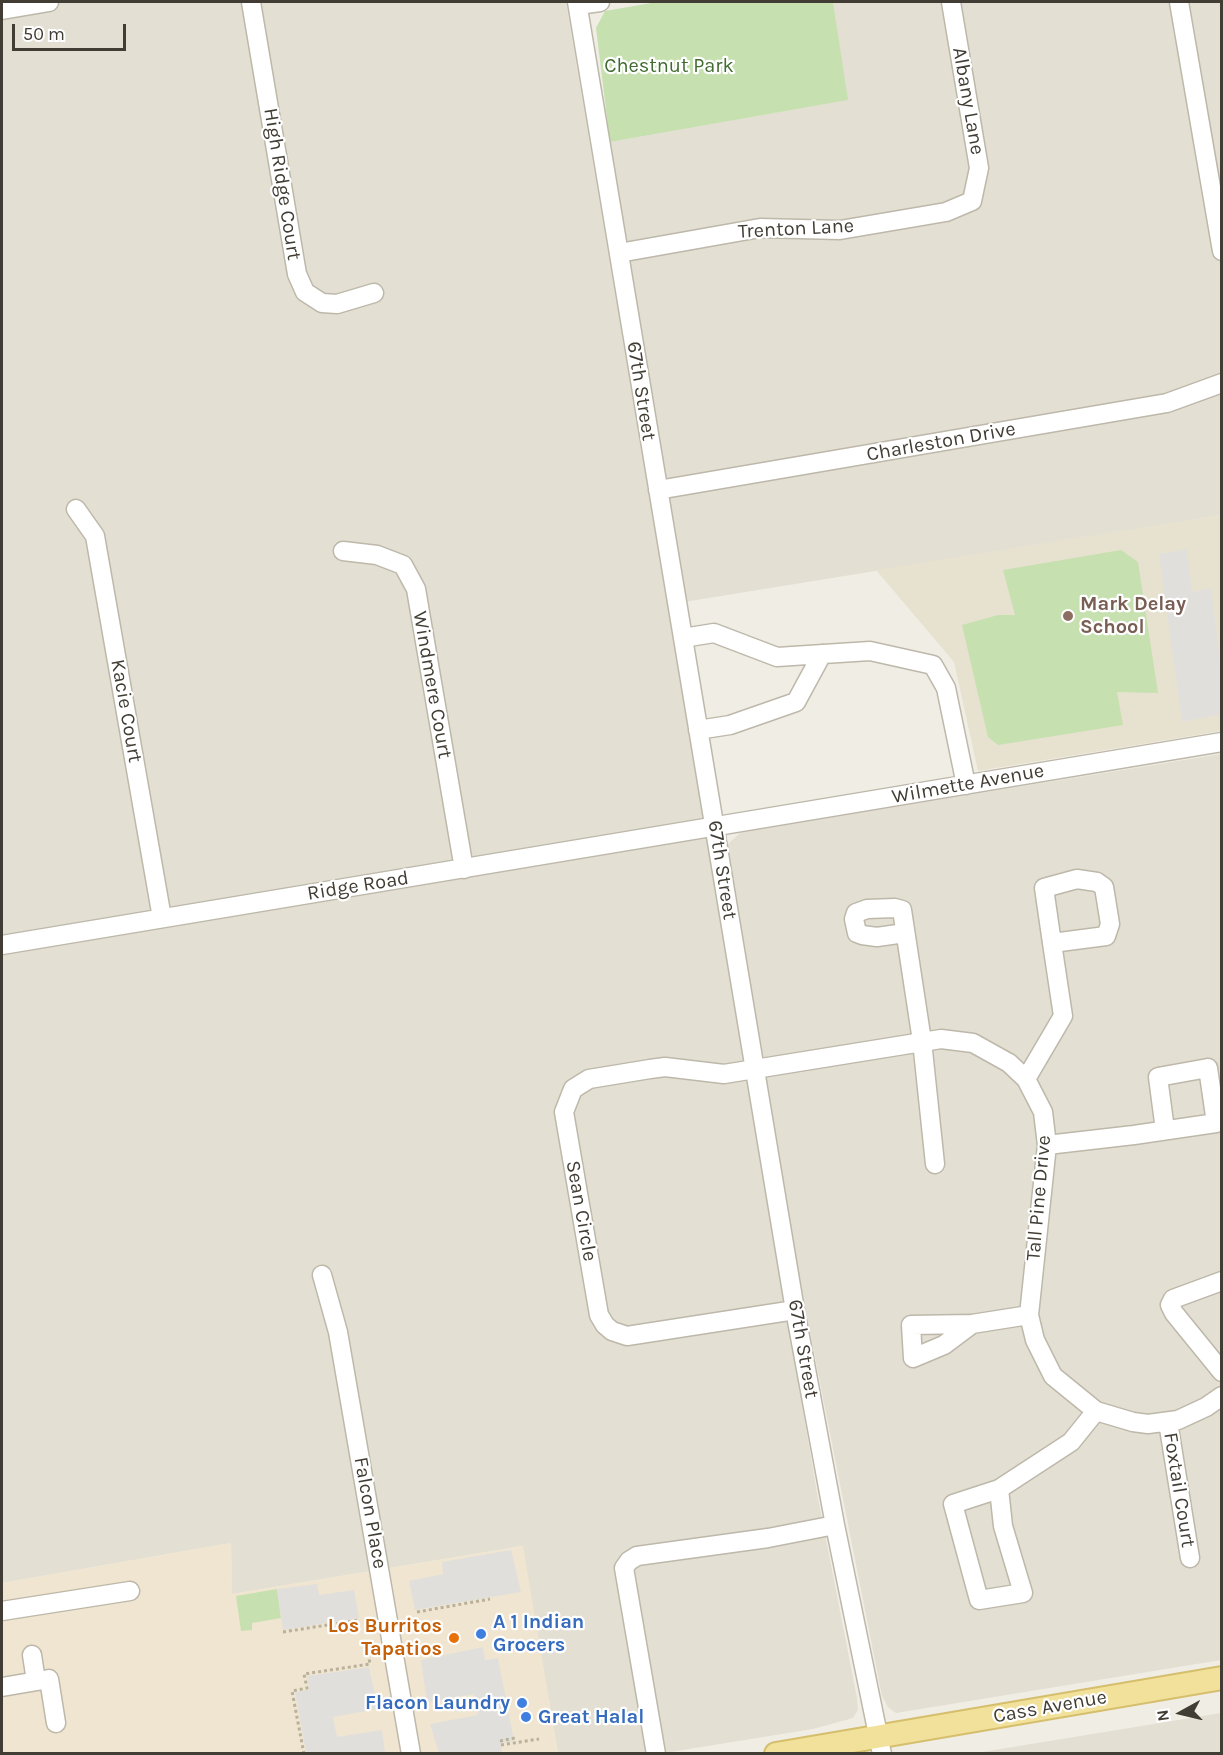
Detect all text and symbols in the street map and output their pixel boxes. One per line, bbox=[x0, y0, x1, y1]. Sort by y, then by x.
scale bar bbox=[15, 12, 129, 50]
text: 50 m bbox=[23, 23, 65, 45]
street label: Albany Lane bbox=[947, 45, 989, 157]
park label: Chestnut Park bbox=[604, 54, 734, 78]
street label: High Ridge Court bbox=[258, 106, 306, 262]
street label: Trenton Lane bbox=[737, 214, 855, 244]
street label: 67th Street bbox=[621, 340, 661, 442]
street label: Charleston Drive bbox=[865, 417, 1017, 467]
place label: Mark Delay School bbox=[1080, 592, 1186, 639]
marker: Mark Delay School bbox=[1061, 609, 1075, 623]
street label: Windmere Court bbox=[407, 610, 457, 760]
street label: Kacie Court bbox=[105, 657, 147, 765]
street label: Wilmette Avenue bbox=[890, 759, 1046, 809]
street label: 67th Street bbox=[702, 819, 742, 921]
street label: Ridge Road bbox=[306, 866, 410, 906]
street label: Tall Pine Drive bbox=[1022, 1134, 1056, 1262]
street label: Sean Circle bbox=[560, 1159, 602, 1263]
street label: 67th Street bbox=[782, 1298, 824, 1400]
street label: Foxtail Court bbox=[1158, 1431, 1200, 1549]
street label: Falcon Place bbox=[348, 1455, 392, 1571]
place label: A 1 Indian Grocers bbox=[493, 1610, 584, 1657]
place label: Los Burritos Tapatios bbox=[328, 1614, 442, 1661]
marker: A 1 Indian Grocers bbox=[474, 1627, 488, 1641]
marker: Los Burritos Tapatios bbox=[447, 1631, 461, 1645]
north arrow bbox=[1151, 1683, 1211, 1743]
street label: Cass Avenue bbox=[991, 1685, 1109, 1729]
place label: Flacon Laundry bbox=[365, 1691, 510, 1715]
marker: Flacon Laundry bbox=[515, 1696, 529, 1710]
place label: Great Halal bbox=[538, 1705, 644, 1729]
text: N bbox=[1152, 1709, 1173, 1723]
marker: Great Halal bbox=[519, 1710, 533, 1724]

